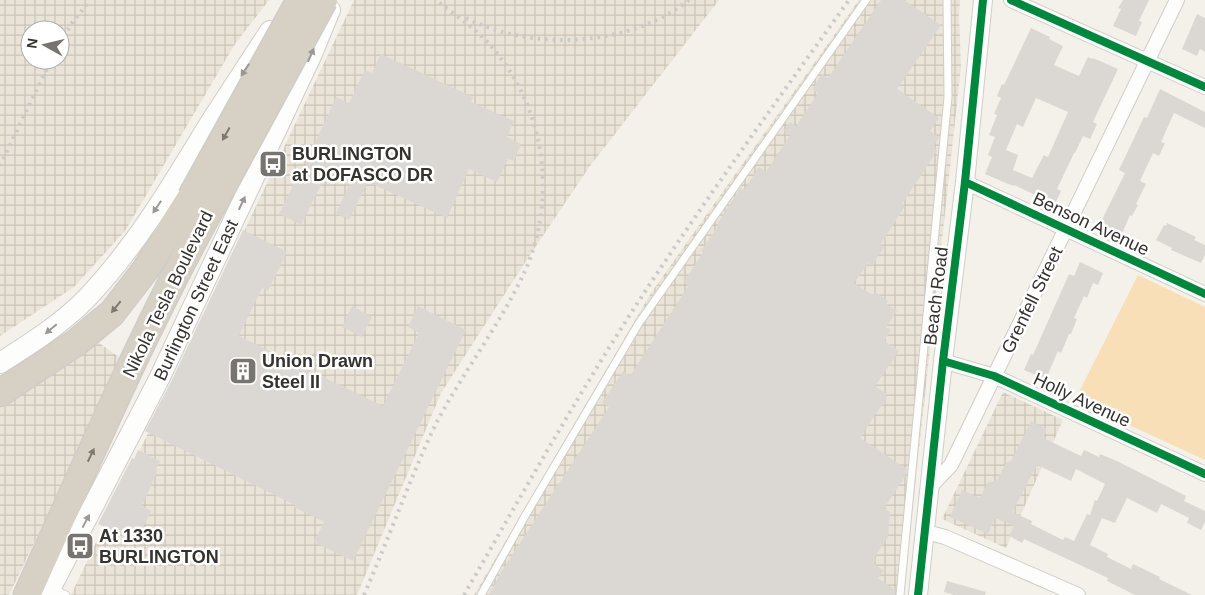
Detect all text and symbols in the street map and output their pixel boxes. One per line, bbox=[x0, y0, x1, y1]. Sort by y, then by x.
north arrow bbox=[20, 20, 70, 70]
text: N bbox=[23, 37, 41, 49]
one-way arrow bbox=[308, 48, 316, 62]
one-way arrow bbox=[240, 63, 249, 77]
one-way arrow bbox=[221, 128, 230, 141]
place label: BURLINGTON at DOFASCO DR bbox=[292, 144, 433, 185]
bus stop icon: BURLINGTON at DOFASCO DR bbox=[258, 149, 288, 179]
street label: Benson Avenue bbox=[1030, 188, 1152, 260]
one-way arrow bbox=[238, 195, 247, 210]
one-way arrow bbox=[152, 200, 162, 214]
street label: Nikola Tesla Boulevard bbox=[119, 207, 217, 381]
street label: Burlington Street East bbox=[150, 216, 242, 384]
street label: Grenfell Street bbox=[998, 243, 1066, 357]
street label: Beach Road bbox=[920, 246, 952, 346]
one-way arrow bbox=[111, 301, 122, 314]
one-way arrow bbox=[45, 323, 58, 334]
place label: Union Drawn Steel II bbox=[262, 351, 373, 392]
building icon: Union Drawn Steel II bbox=[228, 356, 258, 386]
street label: Holly Avenue bbox=[1030, 369, 1134, 431]
one-way arrow bbox=[87, 448, 95, 462]
one-way arrow bbox=[82, 514, 90, 528]
place label: At 1330 BURLINGTON bbox=[99, 526, 219, 567]
bus stop icon: At 1330 BURLINGTON bbox=[65, 531, 95, 561]

